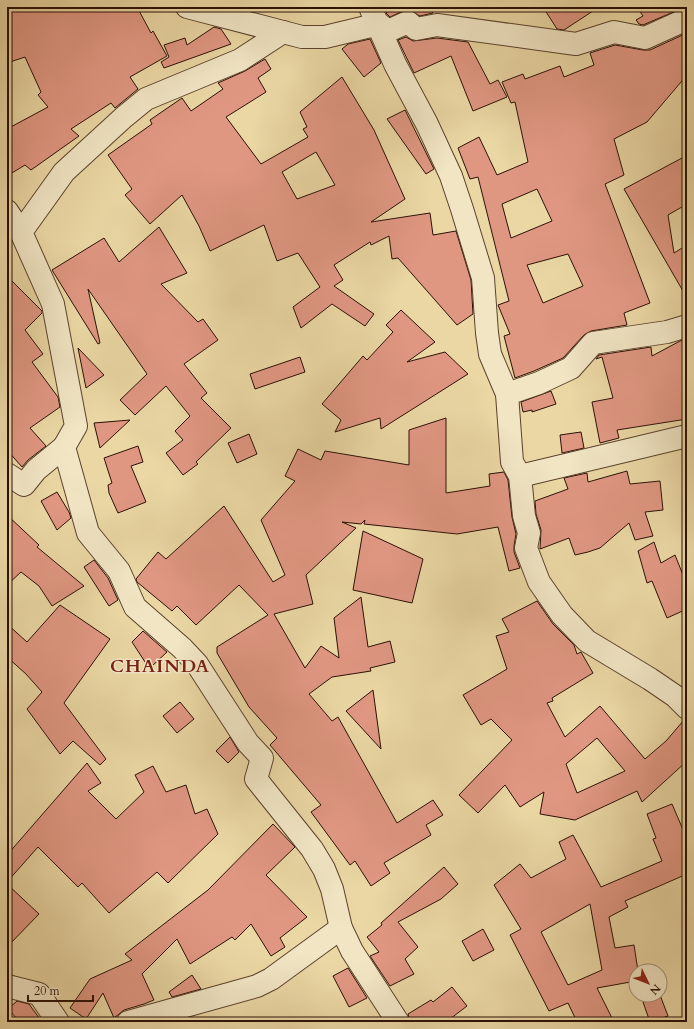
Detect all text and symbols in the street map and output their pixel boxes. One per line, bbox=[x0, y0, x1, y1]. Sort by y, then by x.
district label: CHAINDA bbox=[110, 654, 210, 679]
north arrow bbox=[628, 963, 668, 1003]
scale bar bbox=[28, 977, 93, 1003]
text: N bbox=[646, 981, 664, 998]
text: 20 m bbox=[34, 983, 61, 999]

